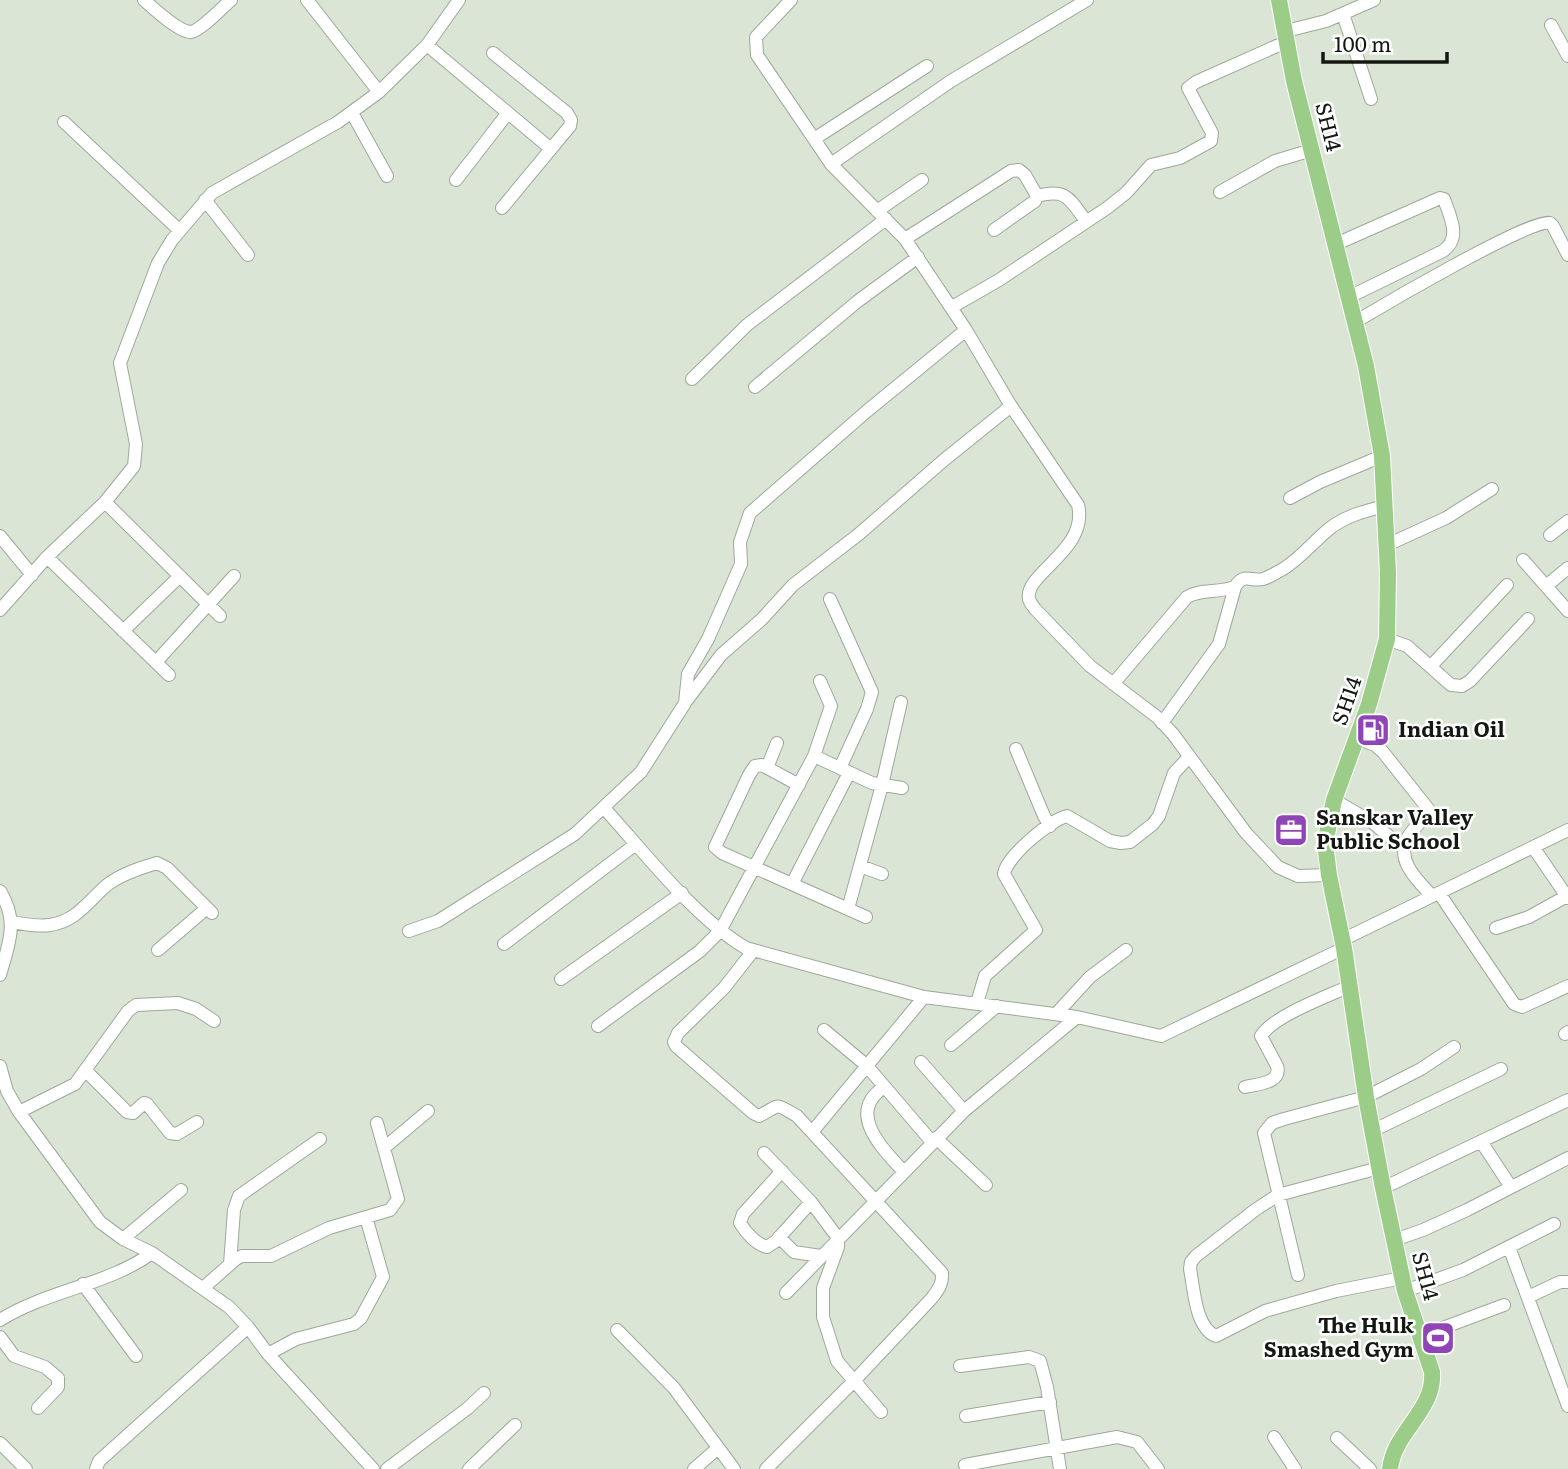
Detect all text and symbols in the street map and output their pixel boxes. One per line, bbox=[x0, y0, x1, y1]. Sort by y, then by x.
scale bar bbox=[1323, 21, 1447, 65]
text: 100 m bbox=[1334, 27, 1391, 58]
street label: SH14 bbox=[1309, 99, 1352, 155]
street label: SH14 bbox=[1322, 671, 1367, 729]
fuel station icon: Indian Oil bbox=[1354, 711, 1392, 749]
place label: Indian Oil bbox=[1398, 712, 1505, 743]
place label: Sanskar Valley Public School bbox=[1316, 800, 1473, 855]
office icon: Sanskar Valley Public School bbox=[1272, 811, 1310, 849]
street label: SH14 bbox=[1406, 1247, 1449, 1304]
place label: The Hulk Smashed Gym bbox=[1264, 1308, 1415, 1363]
sports icon: The Hulk Smashed Gym bbox=[1419, 1319, 1457, 1357]

